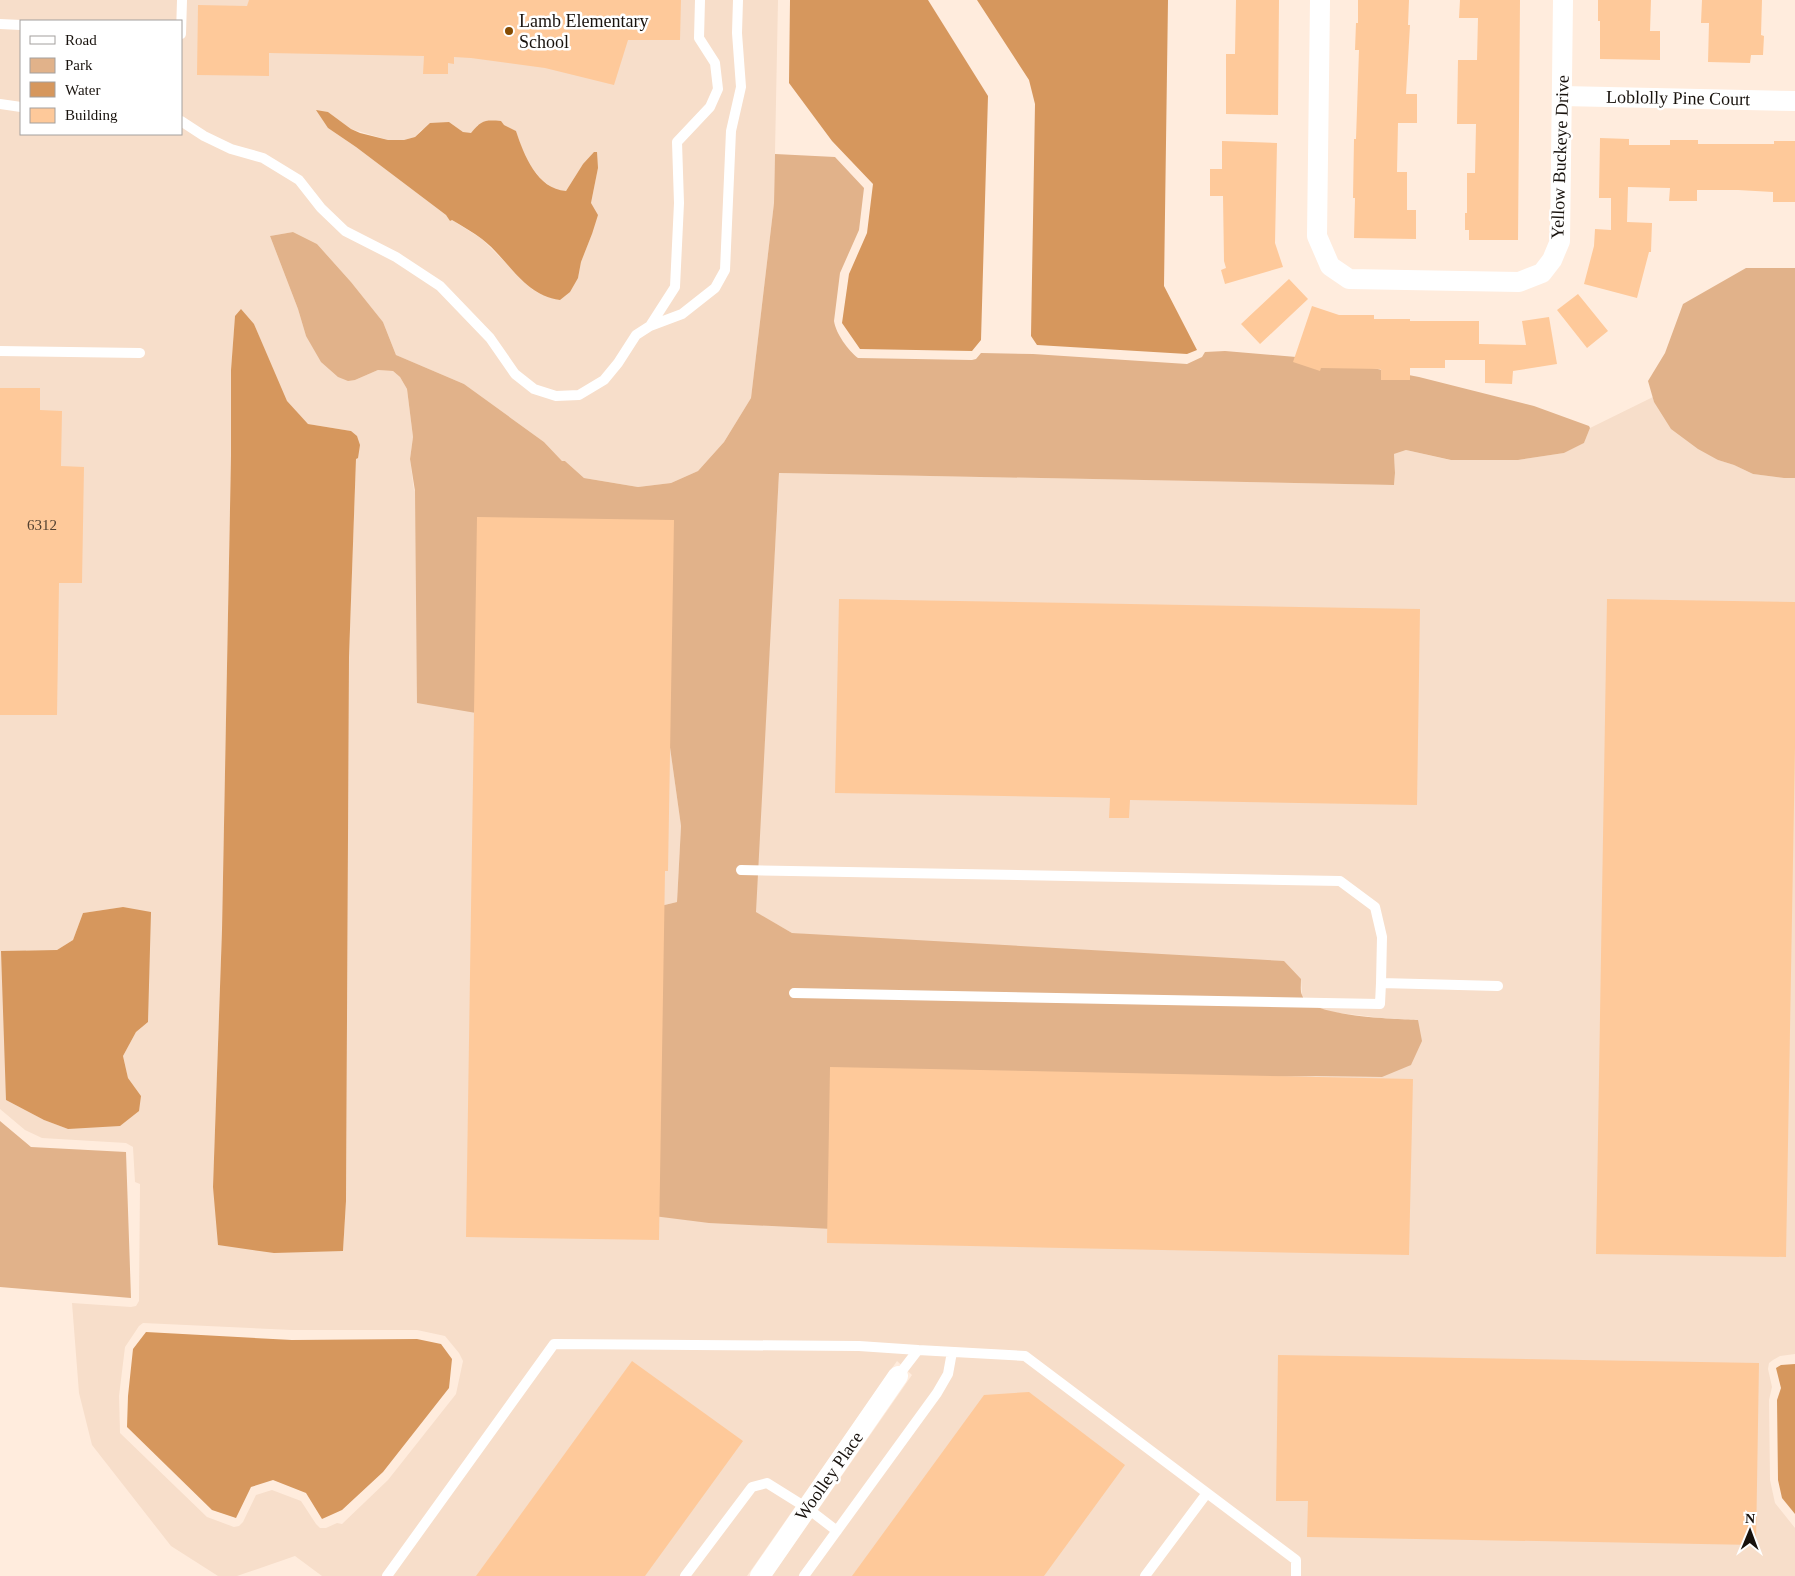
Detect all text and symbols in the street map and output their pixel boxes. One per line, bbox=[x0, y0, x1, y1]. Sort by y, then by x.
place label: Lamb Elementary School bbox=[519, 11, 648, 52]
legend bbox=[20, 20, 182, 135]
marker: Lamb Elementary School bbox=[503, 25, 515, 37]
text: Road bbox=[65, 32, 97, 48]
text: Park bbox=[65, 57, 93, 73]
street label: Yellow Buckeye Drive bbox=[1547, 75, 1573, 239]
text: Water bbox=[65, 82, 100, 98]
street label: Loblolly Pine Court bbox=[1606, 87, 1750, 109]
text: Building bbox=[65, 107, 118, 123]
house number: 6312 bbox=[27, 517, 57, 533]
street label: Woolley Place bbox=[791, 1428, 867, 1524]
north arrow bbox=[1725, 1506, 1775, 1556]
text: N bbox=[1745, 1511, 1755, 1526]

